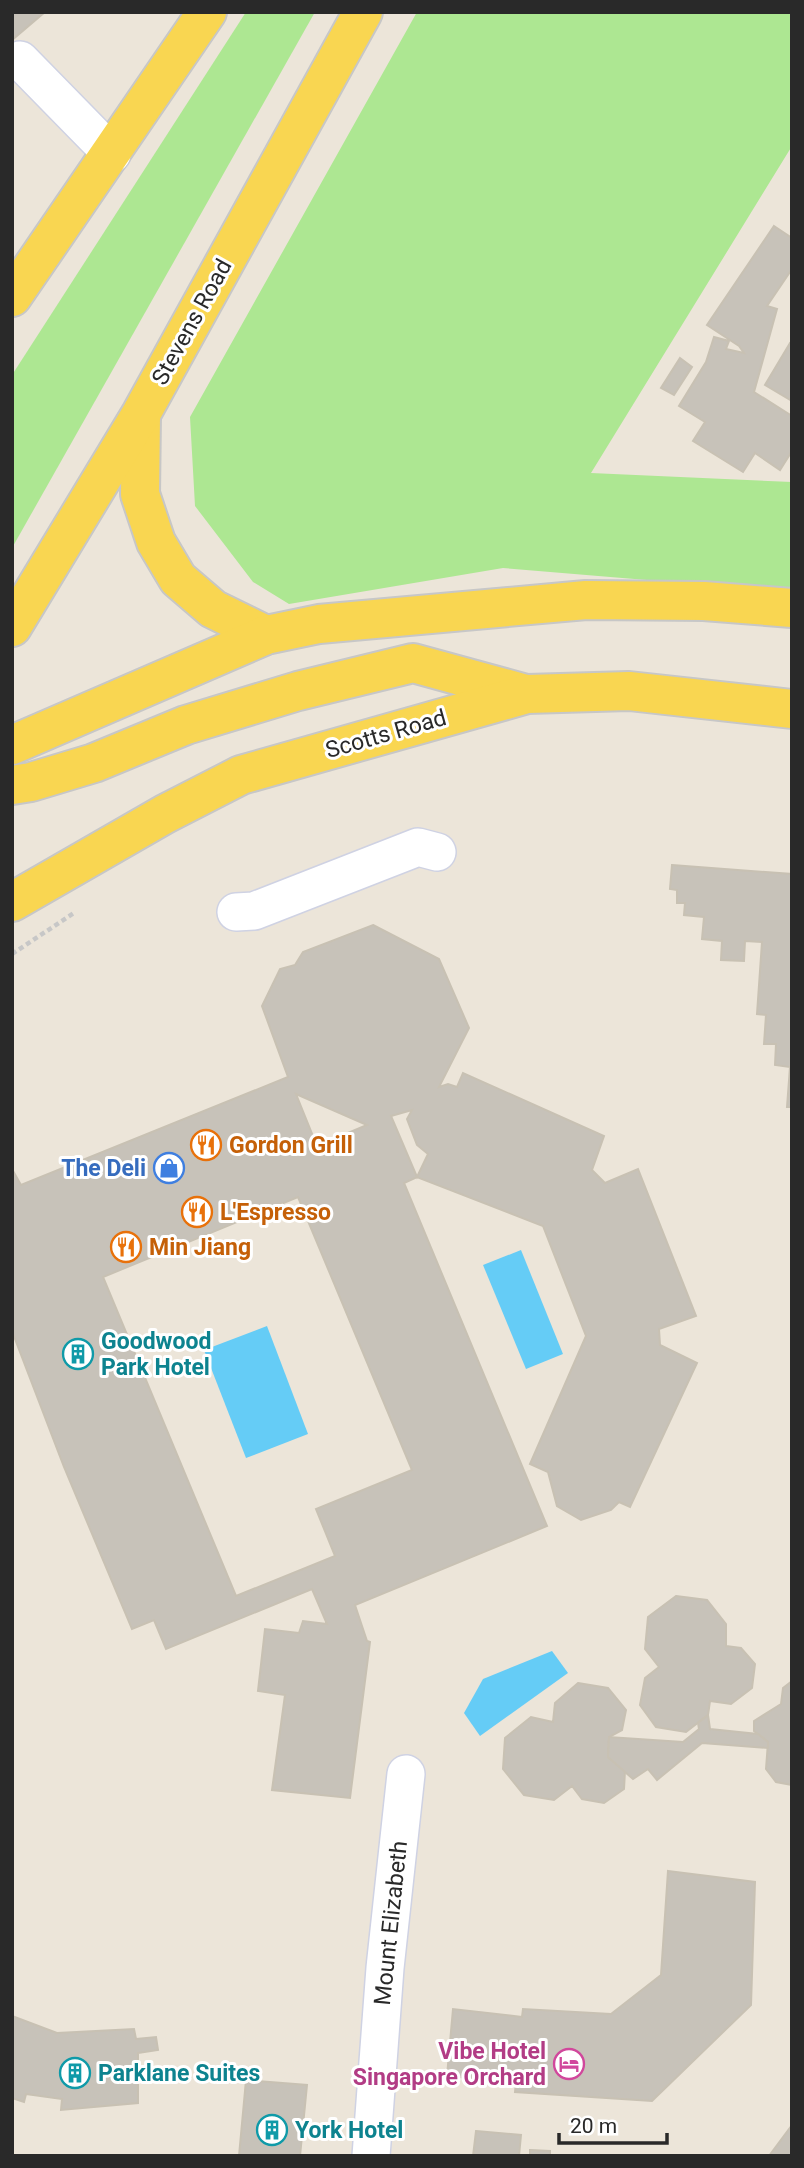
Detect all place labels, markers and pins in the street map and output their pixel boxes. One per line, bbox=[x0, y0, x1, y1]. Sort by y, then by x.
restaurant icon: Gordon Grill bbox=[189, 1128, 223, 1162]
place label: Gordon Grill bbox=[229, 1132, 353, 1159]
shop icon: The Deli bbox=[152, 1151, 186, 1185]
place label: The Deli bbox=[61, 1155, 146, 1182]
restaurant icon: L'Espresso bbox=[180, 1195, 214, 1229]
place label: L'Espresso bbox=[220, 1199, 331, 1226]
restaurant icon: Min Jiang bbox=[109, 1230, 143, 1264]
place label: Min Jiang bbox=[149, 1234, 251, 1261]
place label: Goodwood Park Hotel bbox=[101, 1328, 211, 1381]
building icon: Goodwood Park Hotel bbox=[61, 1337, 95, 1371]
place label: Vibe Hotel Singapore Orchard bbox=[353, 2038, 546, 2091]
hotel icon: Vibe Hotel Singapore Orchard bbox=[552, 2047, 586, 2081]
building icon: Parklane Suites bbox=[58, 2056, 92, 2090]
place label: Parklane Suites bbox=[98, 2060, 260, 2087]
building icon: York Hotel bbox=[255, 2113, 289, 2147]
place label: York Hotel bbox=[295, 2117, 403, 2144]

